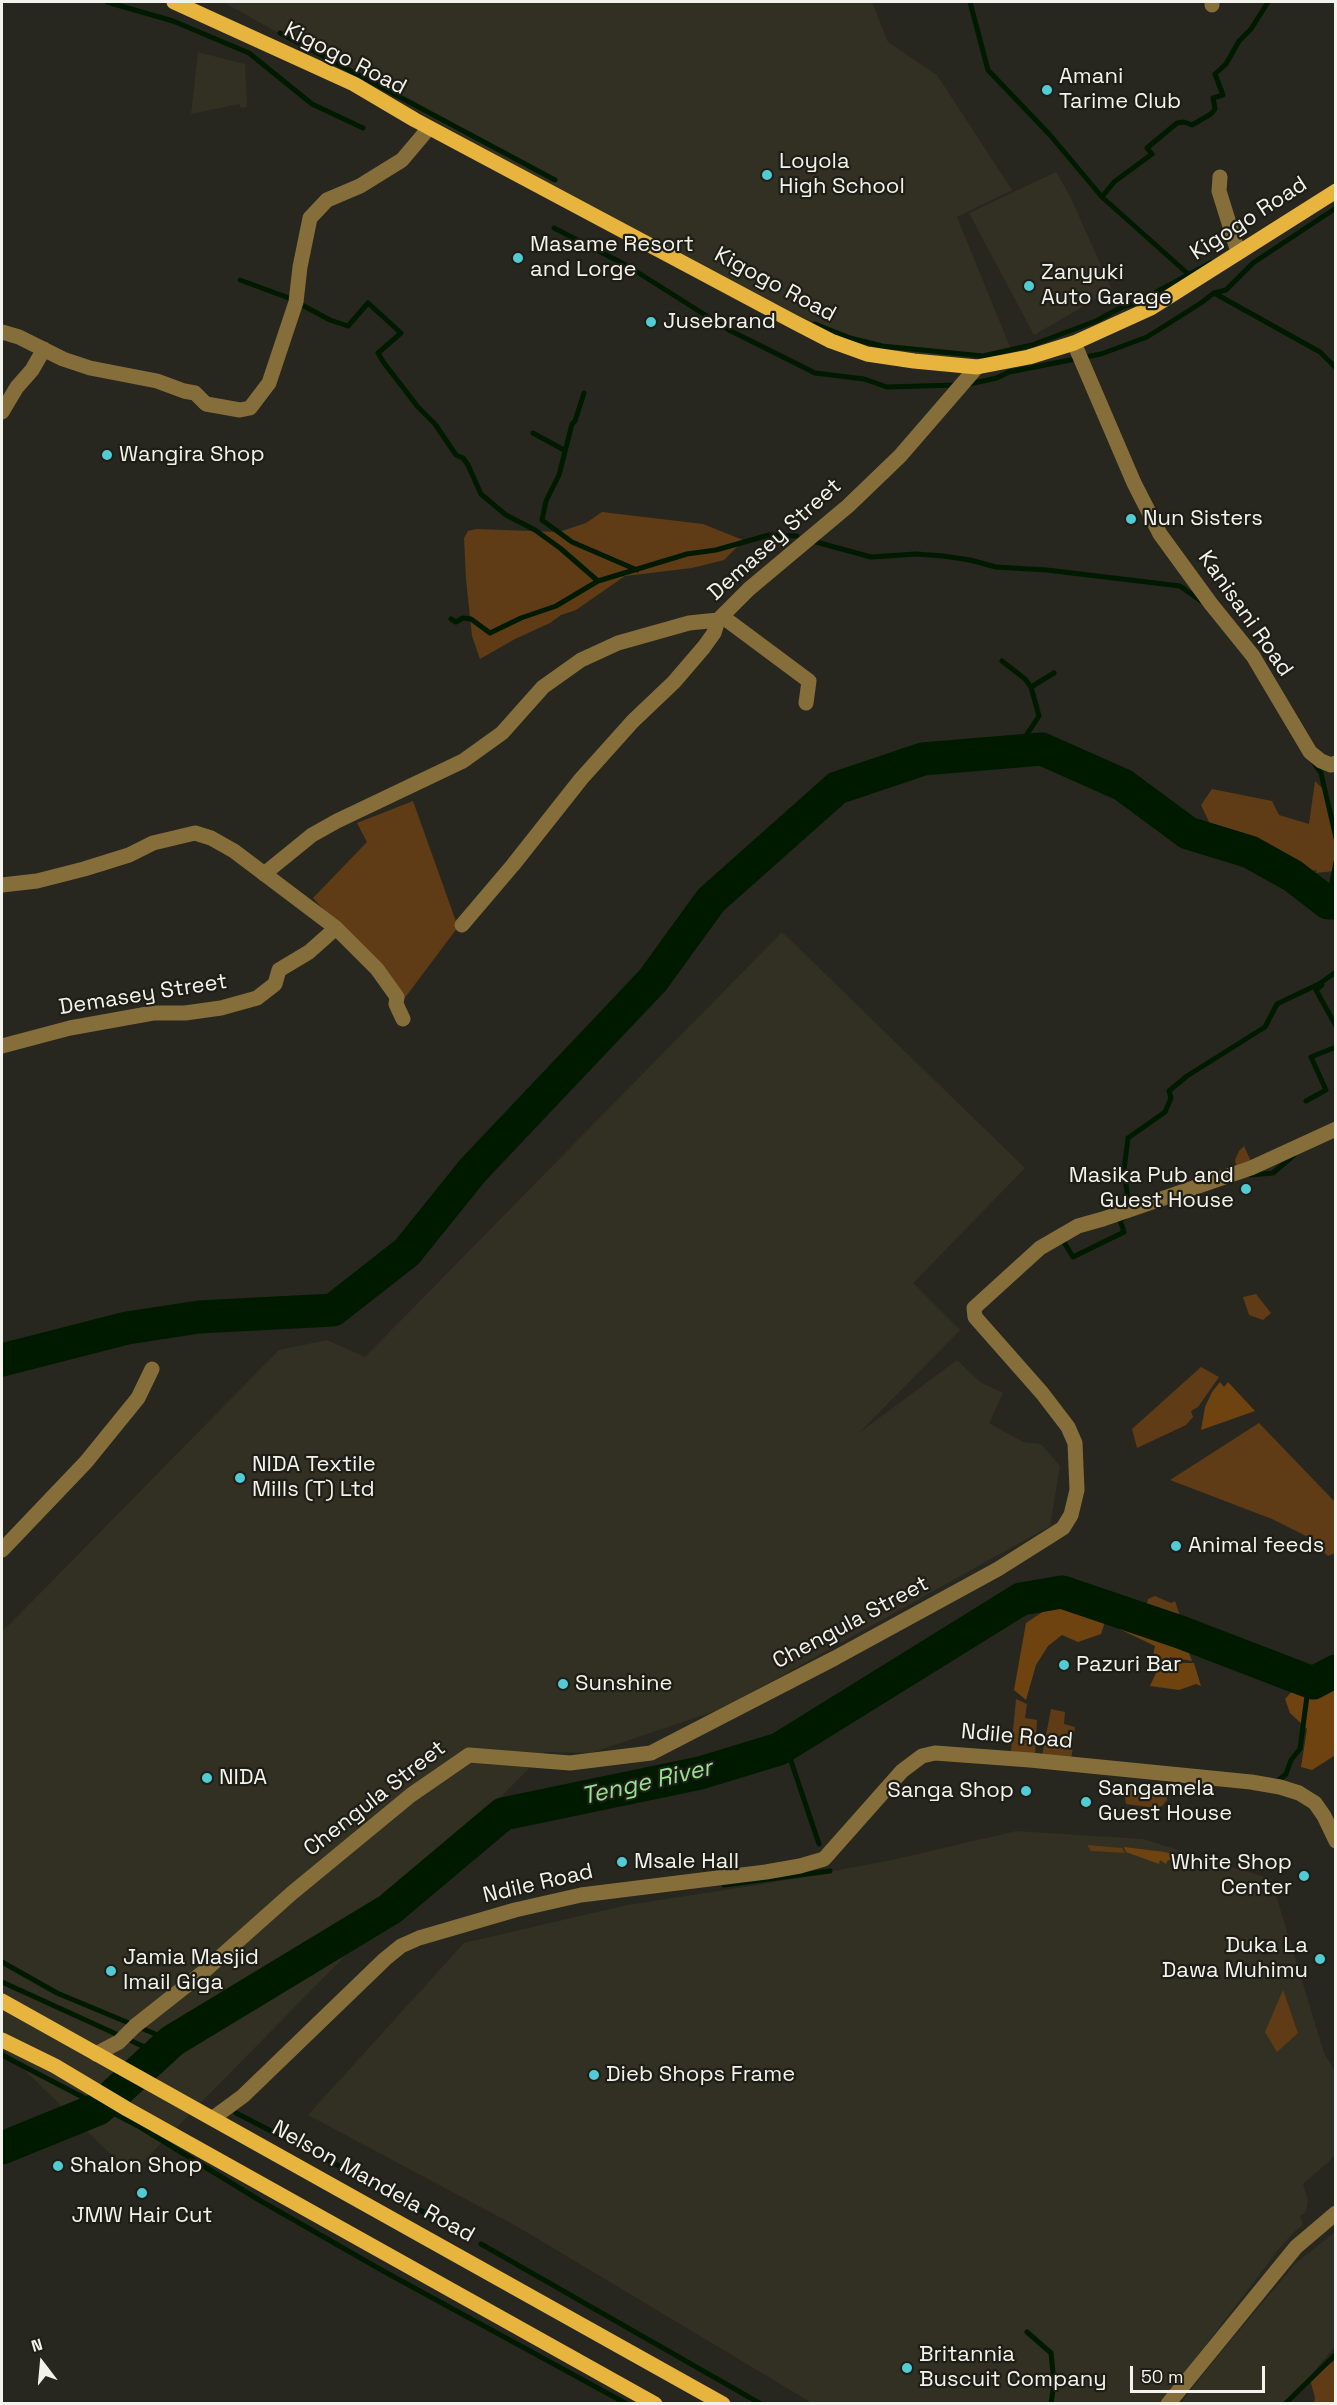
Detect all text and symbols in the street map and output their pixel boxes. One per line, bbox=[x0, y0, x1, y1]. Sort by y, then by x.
street label: Kigogo Road bbox=[279, 17, 411, 101]
place label: Amani Tarime Club bbox=[1059, 64, 1181, 116]
marker: Amani Tarime Club bbox=[1040, 83, 1054, 97]
place label: Loyola High School bbox=[779, 149, 905, 200]
marker: Loyola High School bbox=[760, 168, 774, 182]
street label: Kigogo Road bbox=[1186, 171, 1312, 267]
place label: Masame Resort and Lorge bbox=[530, 232, 694, 284]
street label: Kigogo Road bbox=[710, 242, 840, 328]
marker: Masame Resort and Lorge bbox=[511, 251, 525, 265]
place label: Zanyuki Auto Garage bbox=[1041, 260, 1172, 312]
marker: Zanyuki Auto Garage bbox=[1022, 279, 1036, 293]
place label: Jusebrand bbox=[663, 309, 776, 335]
marker: Jusebrand bbox=[644, 315, 658, 329]
place label: Wangira Shop bbox=[119, 442, 265, 468]
marker: Wangira Shop bbox=[100, 448, 114, 462]
street label: Demasey Street bbox=[703, 473, 847, 607]
place label: Nun Sisters bbox=[1143, 506, 1263, 532]
marker: Nun Sisters bbox=[1124, 512, 1138, 526]
street label: Kanisani Road bbox=[1192, 546, 1298, 682]
street label: Demasey Street bbox=[57, 969, 229, 1021]
place label: Masika Pub and Guest House bbox=[1069, 1163, 1234, 1214]
marker: Masika Pub and Guest House bbox=[1239, 1182, 1253, 1196]
place label: NIDA Textile Mills (T) Ltd bbox=[252, 1452, 376, 1504]
marker: NIDA Textile Mills (T) Ltd bbox=[233, 1471, 247, 1485]
place label: Animal feeds bbox=[1188, 1533, 1324, 1559]
marker: Animal feeds bbox=[1169, 1539, 1183, 1553]
street label: Chengula Street bbox=[769, 1571, 933, 1675]
place label: Pazuri Bar bbox=[1076, 1652, 1181, 1678]
marker: Pazuri Bar bbox=[1057, 1658, 1071, 1672]
place label: Sunshine bbox=[575, 1671, 672, 1697]
marker: Sunshine bbox=[556, 1677, 570, 1691]
street label: Ndile Road bbox=[960, 1719, 1074, 1755]
street label: Chengula Street bbox=[299, 1735, 451, 1863]
water label: Tenge River bbox=[579, 1754, 715, 1812]
place label: NIDA bbox=[219, 1765, 267, 1791]
marker: NIDA bbox=[200, 1771, 214, 1785]
place label: Sangamela Guest House bbox=[1098, 1776, 1232, 1828]
place label: Sanga Shop bbox=[887, 1778, 1014, 1804]
marker: Sanga Shop bbox=[1019, 1784, 1033, 1798]
marker: Sangamela Guest House bbox=[1079, 1795, 1093, 1809]
place label: Msale Hall bbox=[634, 1849, 739, 1875]
place label: White Shop Center bbox=[1171, 1850, 1292, 1902]
marker: Msale Hall bbox=[615, 1855, 629, 1869]
street label: Ndile Road bbox=[480, 1859, 596, 1909]
marker: White Shop Center bbox=[1297, 1869, 1311, 1883]
place label: Duka La Dawa Muhimu bbox=[1162, 1933, 1308, 1984]
place label: Jamia Masjid Imail Giga bbox=[123, 1945, 259, 1996]
marker: Duka La Dawa Muhimu bbox=[1313, 1952, 1327, 1966]
marker: Jamia Masjid Imail Giga bbox=[104, 1964, 118, 1978]
place label: Dieb Shops Frame bbox=[606, 2062, 795, 2088]
marker: Dieb Shops Frame bbox=[587, 2068, 601, 2082]
street label: Nelson Mandela Road bbox=[267, 2115, 479, 2249]
place label: Shalon Shop bbox=[70, 2153, 202, 2179]
marker: Shalon Shop bbox=[51, 2159, 65, 2173]
marker: JMW Hair Cut bbox=[135, 2186, 149, 2200]
place label: JMW Hair Cut bbox=[71, 2203, 213, 2229]
north arrow bbox=[12, 2333, 72, 2393]
text: N bbox=[29, 2334, 45, 2357]
place label: Britannia Buscuit Company bbox=[919, 2342, 1107, 2394]
scale bar bbox=[1133, 2354, 1268, 2392]
marker: Britannia Buscuit Company bbox=[900, 2361, 914, 2375]
text: 50 m bbox=[1141, 2365, 1183, 2388]

